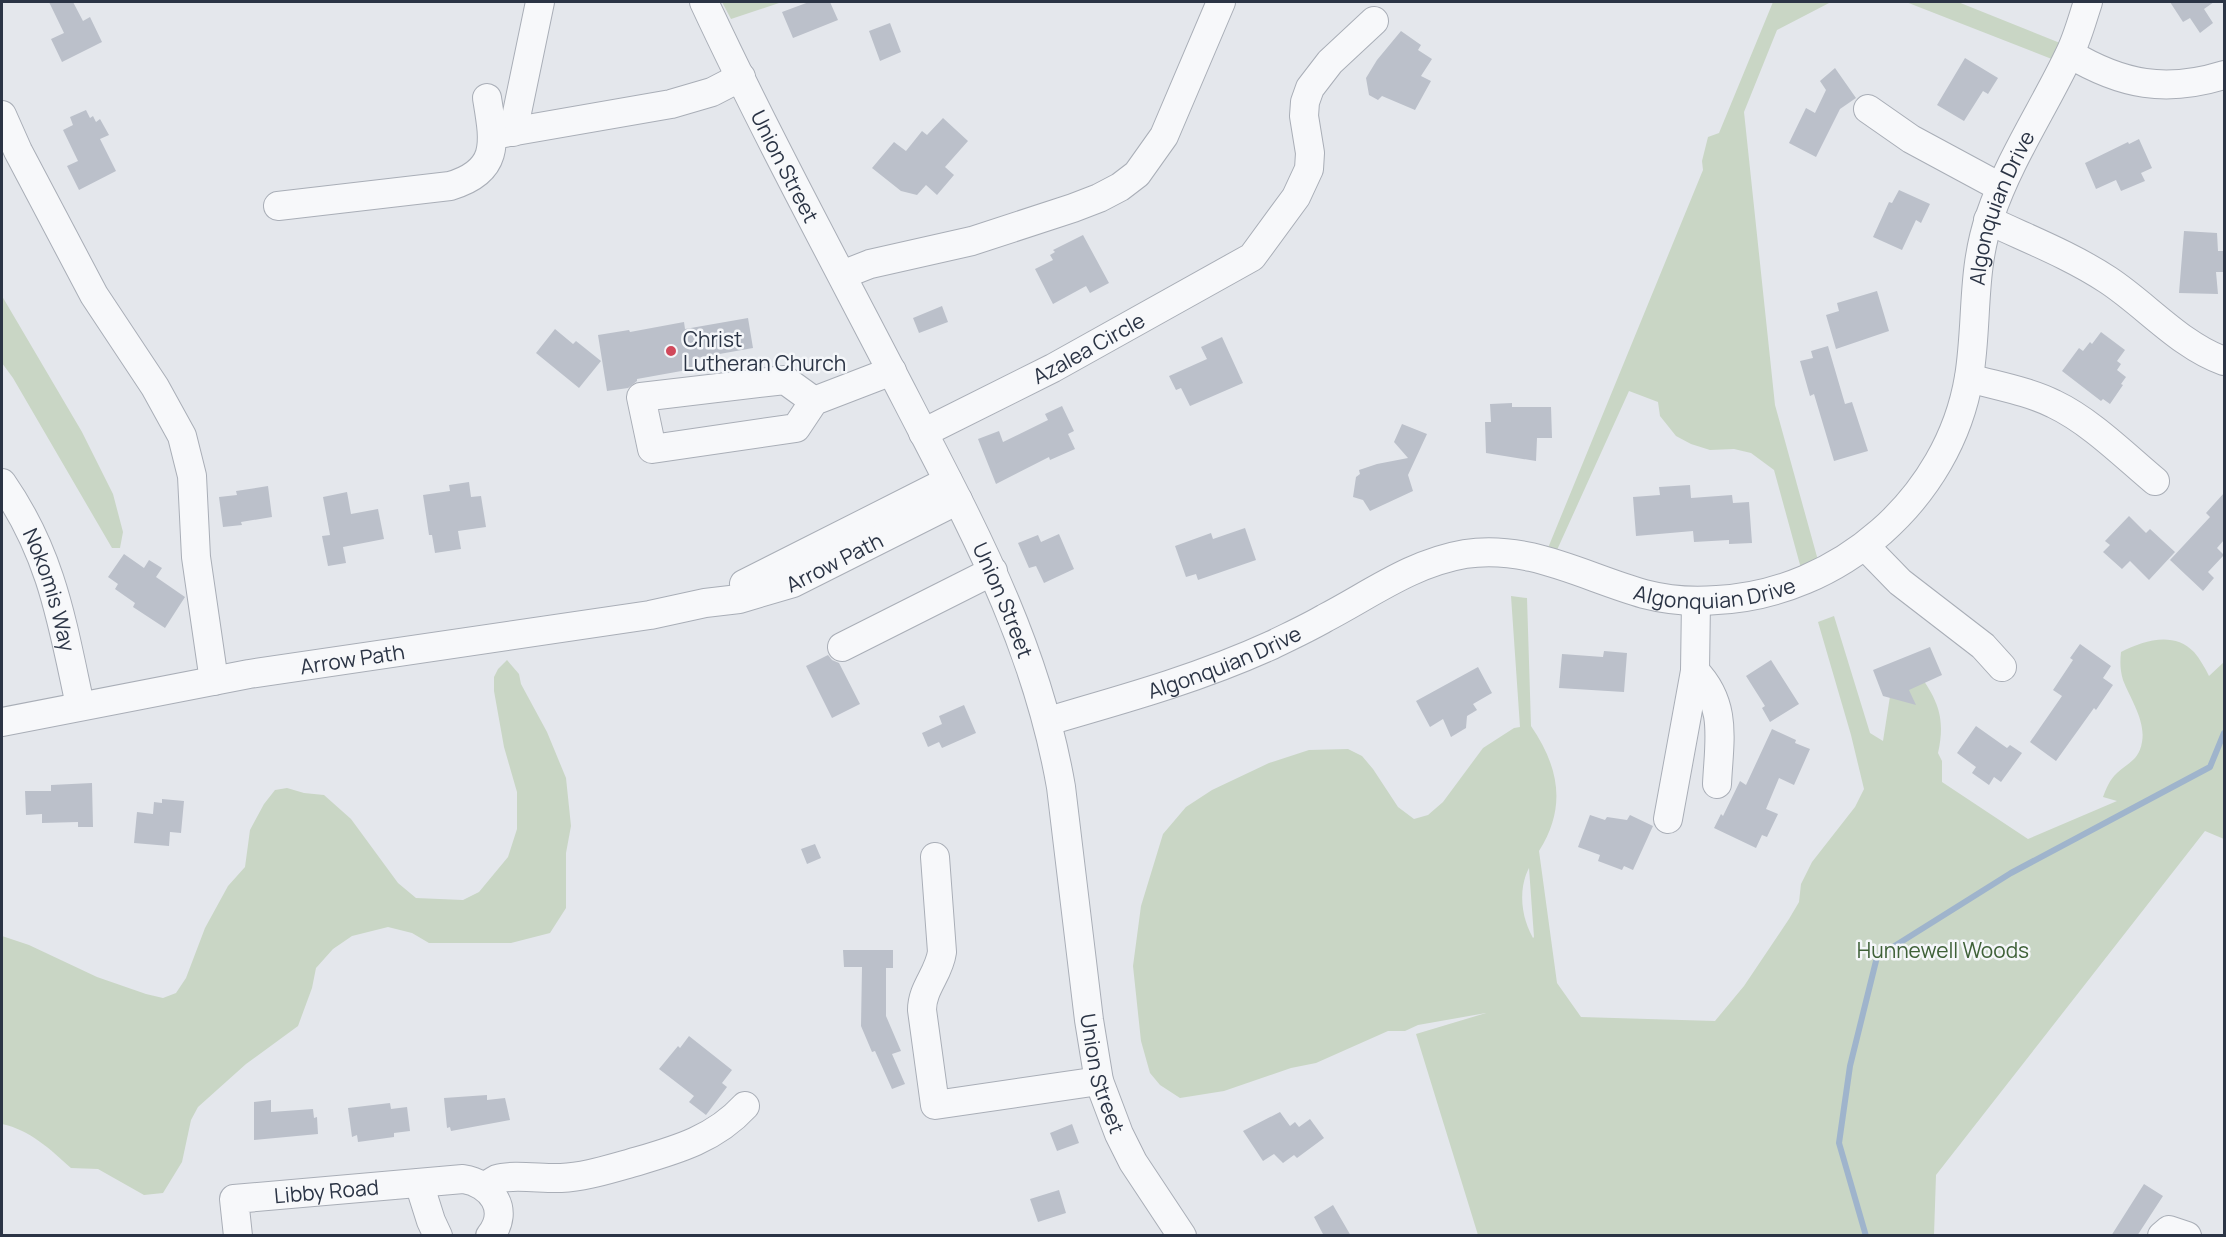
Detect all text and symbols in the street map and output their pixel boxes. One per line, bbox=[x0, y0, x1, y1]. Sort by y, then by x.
street label: Union Street bbox=[745, 105, 825, 227]
street label: Algonquian Drive bbox=[1963, 126, 2041, 287]
street label: Azalea Circle bbox=[1028, 306, 1150, 390]
place label: Christ Lutheran Church bbox=[683, 325, 846, 377]
marker: Christ Lutheran Church bbox=[664, 344, 678, 358]
street label: Nokomis Way bbox=[17, 523, 82, 654]
street label: Arrow Path bbox=[781, 526, 888, 598]
street label: Union Street bbox=[967, 538, 1040, 662]
street label: Algonquian Drive bbox=[1631, 571, 1799, 615]
street label: Algonquian Drive bbox=[1144, 619, 1306, 705]
street label: Arrow Path bbox=[298, 637, 406, 680]
park label: Hunnewell Woods bbox=[1857, 936, 2029, 964]
street label: Union Street bbox=[1074, 1012, 1131, 1137]
street label: Libby Road bbox=[273, 1172, 380, 1209]

